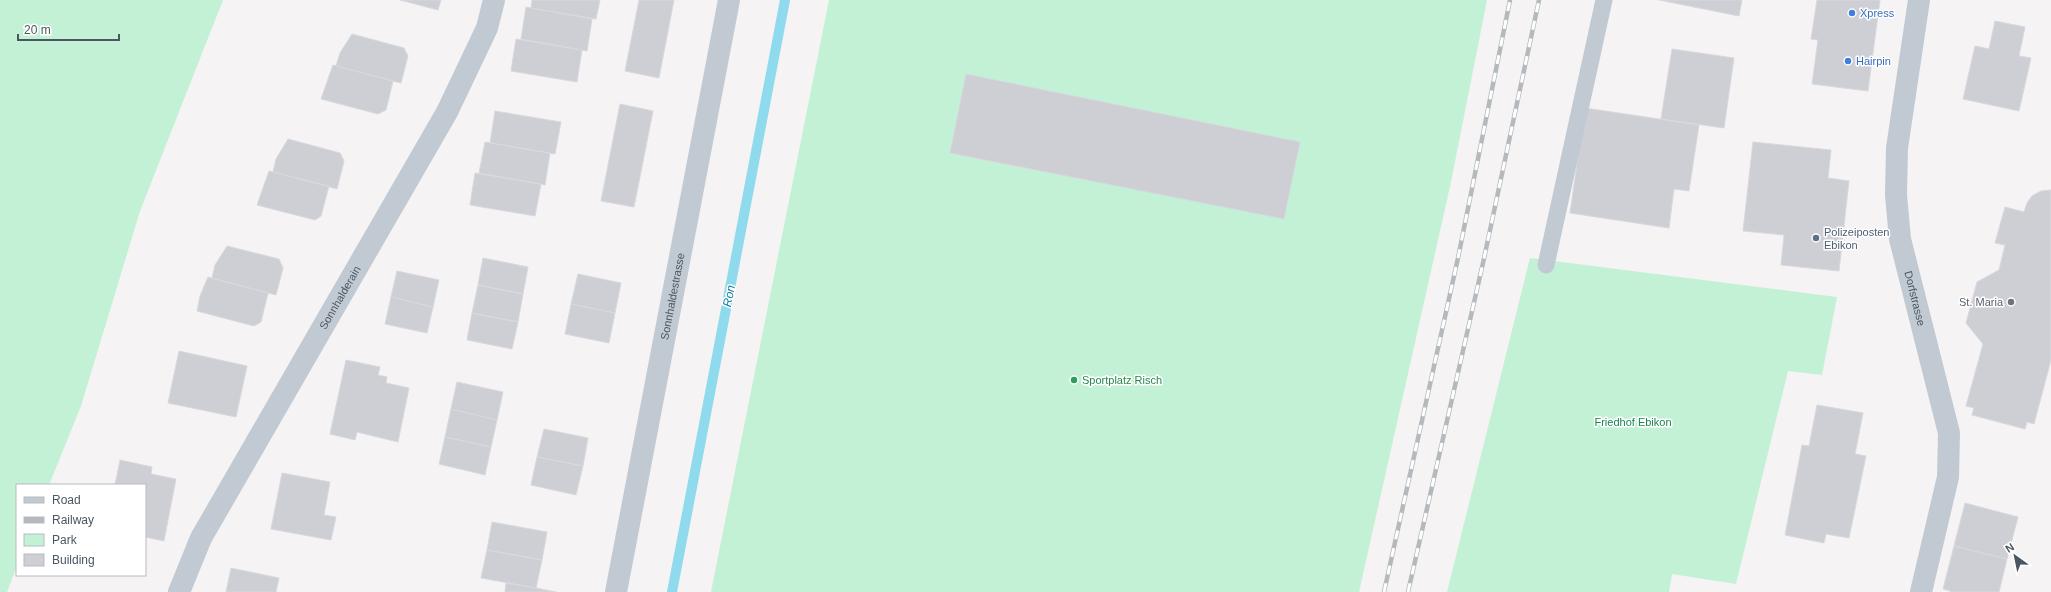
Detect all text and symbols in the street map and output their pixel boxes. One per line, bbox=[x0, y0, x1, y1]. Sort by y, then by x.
place label: Xpress bbox=[1860, 7, 1895, 19]
marker: Xpress bbox=[1847, 8, 1857, 18]
scale bar bbox=[18, 16, 119, 42]
text: 20 m bbox=[24, 23, 51, 37]
place label: Hairpin bbox=[1856, 55, 1891, 67]
marker: Hairpin bbox=[1843, 56, 1853, 66]
place label: Polizeiposten Ebikon bbox=[1824, 226, 1889, 251]
marker: Polizeiposten Ebikon bbox=[1811, 233, 1821, 243]
street label: Sonnhaldestrasse bbox=[658, 252, 687, 341]
street label: Sonnhalderain bbox=[317, 264, 363, 331]
street label: Dorfstrasse bbox=[1902, 270, 1928, 327]
water label: Ron bbox=[720, 284, 738, 308]
place label: St. Maria bbox=[1959, 296, 2004, 308]
marker: St. Maria bbox=[2006, 297, 2016, 307]
place label: Sportplatz Risch bbox=[1082, 374, 1162, 386]
marker: Sportplatz Risch bbox=[1069, 375, 1079, 385]
park label: Friedhof Ebikon bbox=[1594, 416, 1672, 428]
legend bbox=[16, 484, 146, 576]
text: Road bbox=[52, 493, 81, 507]
text: Railway bbox=[52, 513, 94, 527]
text: Park bbox=[52, 533, 78, 547]
north arrow bbox=[1995, 536, 2035, 576]
text: N bbox=[2003, 540, 2016, 555]
text: Building bbox=[52, 553, 95, 567]

